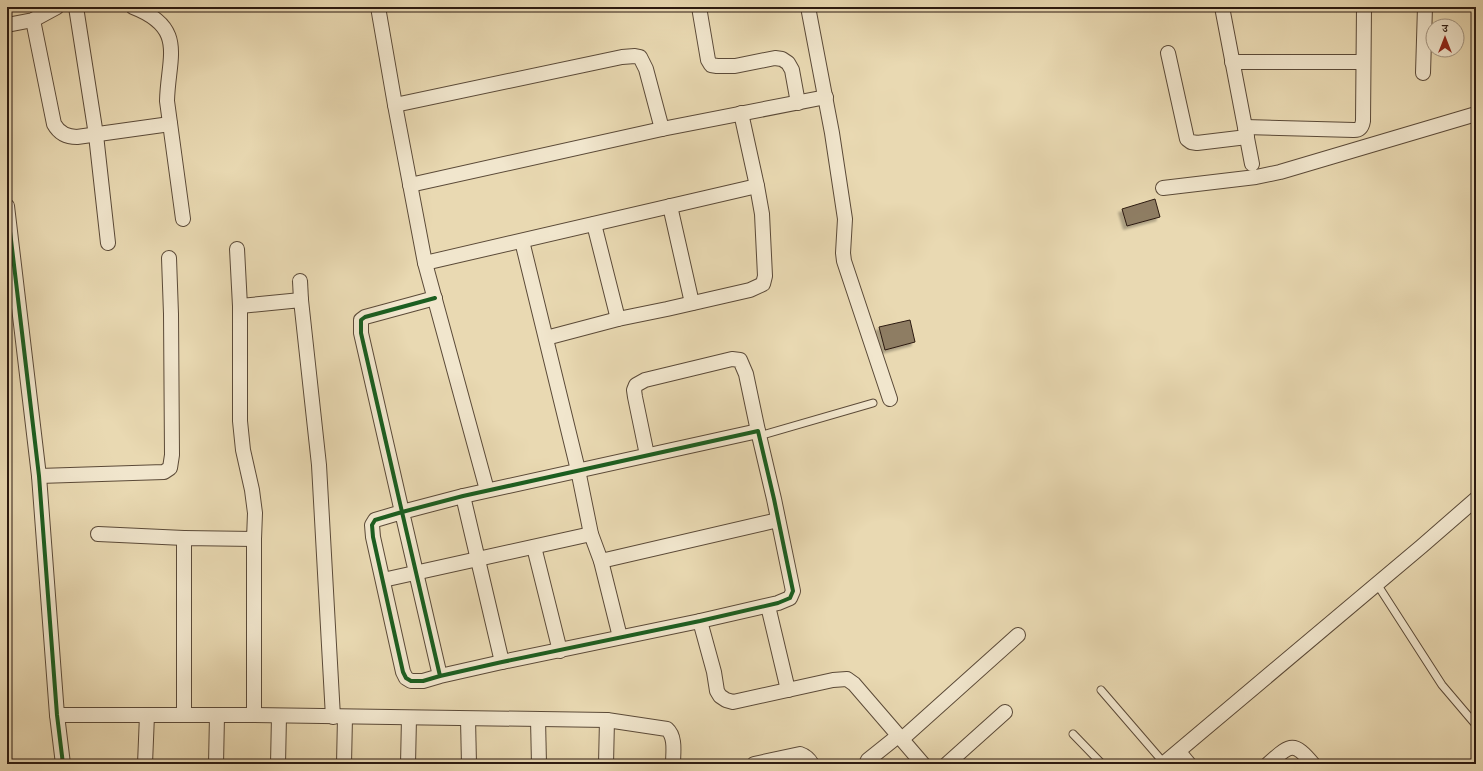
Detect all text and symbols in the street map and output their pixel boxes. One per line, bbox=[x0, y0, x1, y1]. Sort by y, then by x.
north arrow bbox=[1425, 18, 1465, 58]
text: उ bbox=[1441, 21, 1449, 35]

